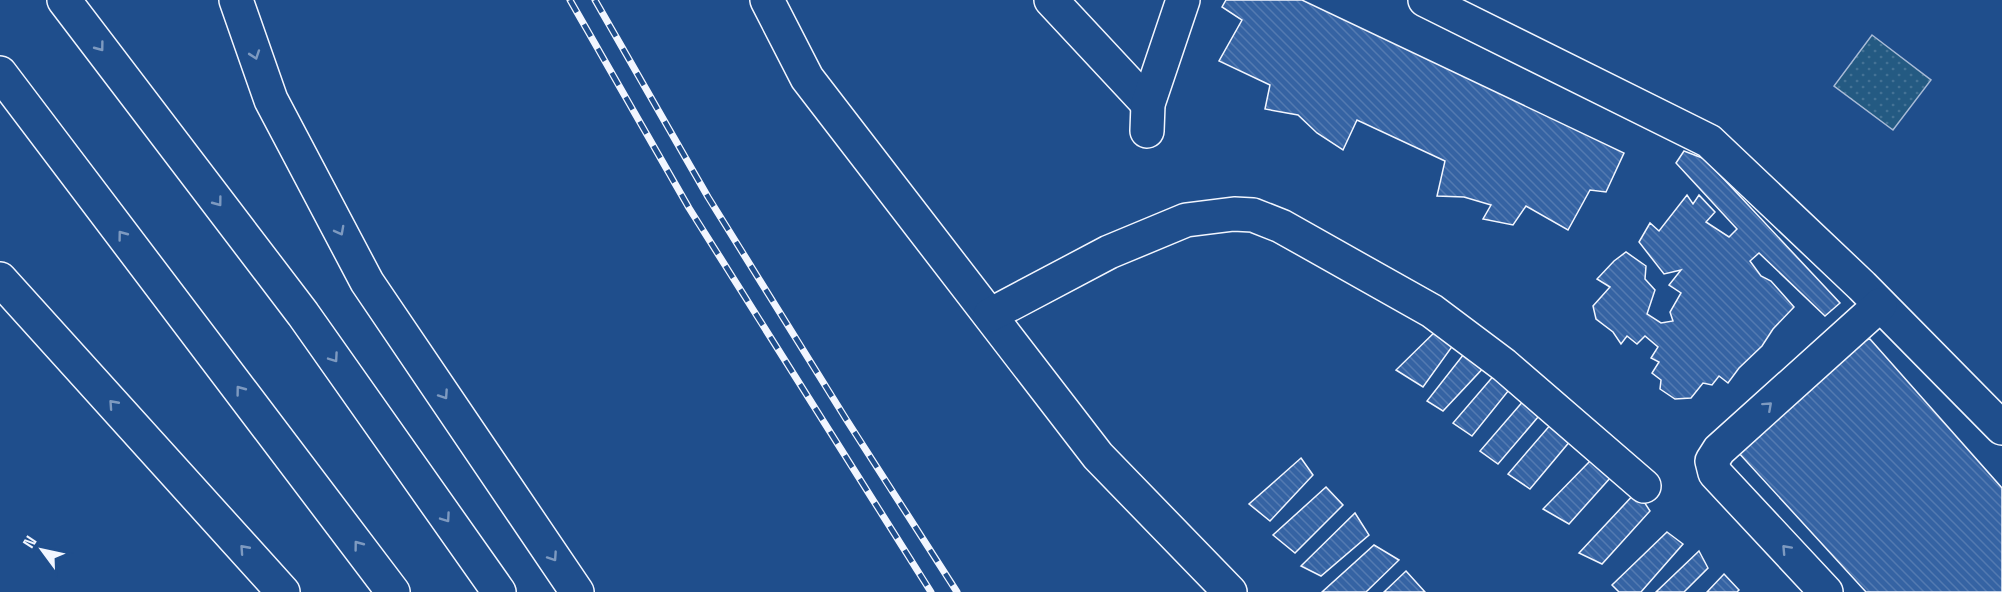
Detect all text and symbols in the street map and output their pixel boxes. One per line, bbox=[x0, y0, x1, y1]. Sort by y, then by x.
one-way arrow bbox=[92, 40, 103, 51]
one-way arrow bbox=[248, 49, 261, 60]
one-way arrow bbox=[210, 195, 221, 206]
one-way arrow bbox=[333, 224, 344, 235]
one-way arrow bbox=[119, 230, 130, 241]
one-way arrow bbox=[327, 351, 338, 362]
one-way arrow bbox=[237, 386, 248, 397]
one-way arrow bbox=[437, 389, 448, 400]
one-way arrow bbox=[109, 400, 120, 411]
one-way arrow bbox=[1761, 402, 1772, 413]
one-way arrow bbox=[439, 511, 450, 522]
north arrow bbox=[12, 520, 72, 580]
text: N bbox=[18, 532, 42, 552]
one-way arrow bbox=[354, 541, 365, 552]
one-way arrow bbox=[240, 545, 251, 555]
one-way arrow bbox=[1782, 546, 1793, 556]
one-way arrow bbox=[546, 550, 557, 561]

